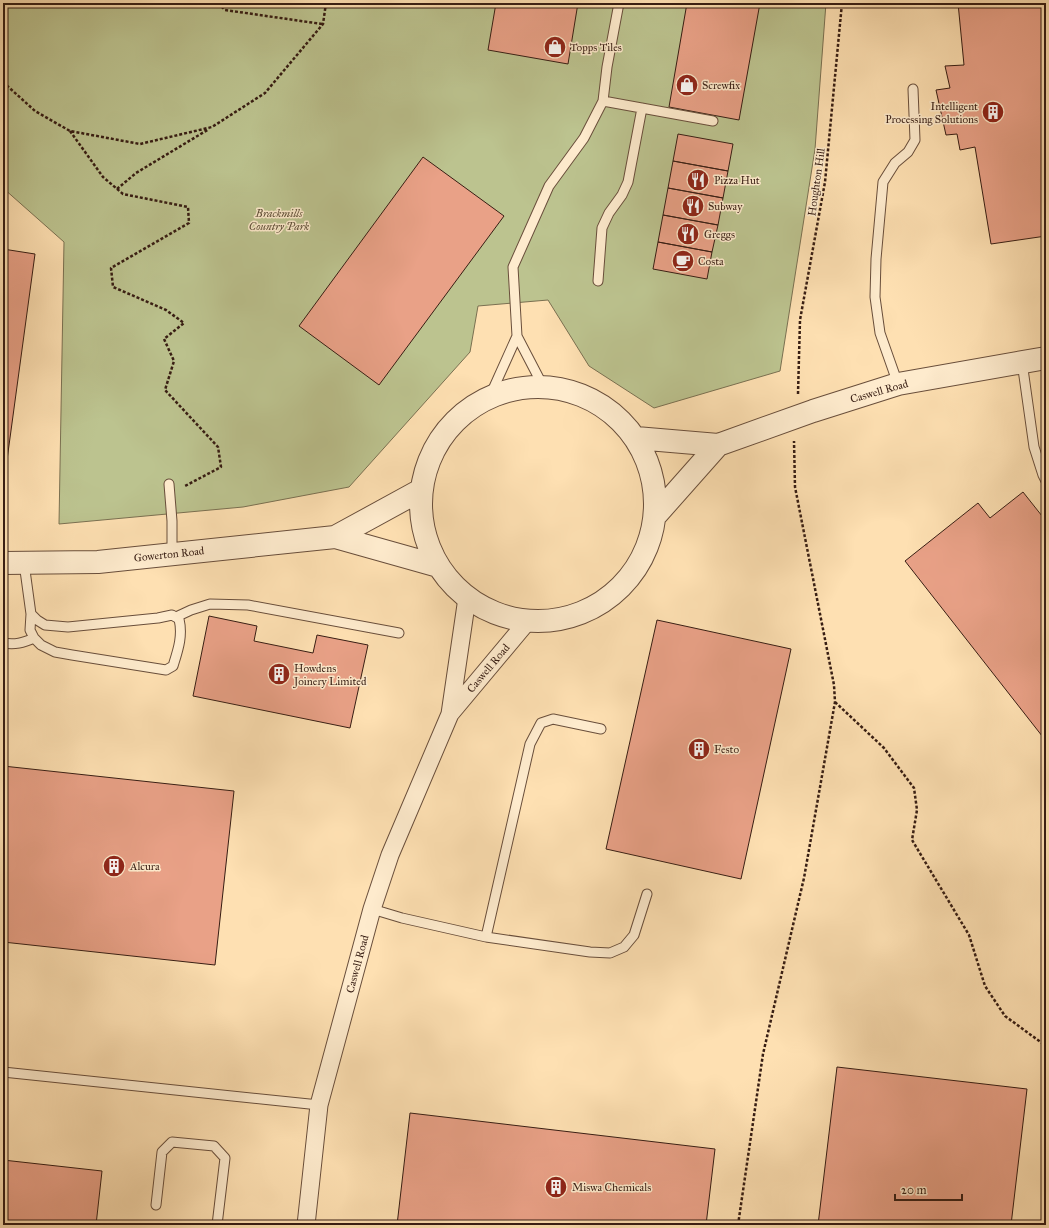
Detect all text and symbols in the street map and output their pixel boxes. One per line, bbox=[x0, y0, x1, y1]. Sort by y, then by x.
shop icon: Topps Tiles bbox=[542, 34, 568, 60]
place label: Topps Tiles bbox=[570, 41, 622, 54]
shop icon: Screwfix bbox=[674, 72, 700, 98]
place label: Screwfix bbox=[702, 79, 740, 92]
building icon: Intelligent Processing Solutions bbox=[980, 99, 1006, 125]
place label: Intelligent Processing Solutions bbox=[885, 100, 978, 126]
street label: Houghton Hill bbox=[805, 147, 828, 217]
restaurant icon: Pizza Hut bbox=[685, 167, 711, 193]
place label: Pizza Hut bbox=[714, 174, 760, 187]
restaurant icon: Subway bbox=[680, 193, 706, 219]
place label: Subway bbox=[708, 200, 743, 213]
park label: Brackmills Country Park bbox=[249, 207, 309, 233]
restaurant icon: Greggs bbox=[675, 221, 701, 247]
place label: Greggs bbox=[704, 228, 735, 241]
cafe icon: Costa bbox=[670, 248, 696, 274]
place label: Costa bbox=[698, 255, 724, 268]
street label: Caswell Road bbox=[849, 377, 910, 406]
street label: Gowerton Road bbox=[133, 544, 205, 565]
street label: Caswell Road bbox=[464, 641, 513, 695]
building icon: Howdens Joinery Limited bbox=[266, 661, 292, 687]
place label: Howdens Joinery Limited bbox=[293, 662, 367, 689]
building icon: Festo bbox=[686, 736, 712, 762]
place label: Festo bbox=[714, 743, 739, 756]
building icon: Alcura bbox=[101, 853, 127, 879]
place label: Alcura bbox=[129, 860, 160, 873]
street label: Caswell Road bbox=[343, 933, 372, 995]
building icon: Miswa Chemicals bbox=[543, 1174, 569, 1200]
scale bar bbox=[895, 1176, 962, 1202]
place label: Miswa Chemicals bbox=[572, 1181, 651, 1194]
text: 20 m bbox=[901, 1183, 927, 1197]

